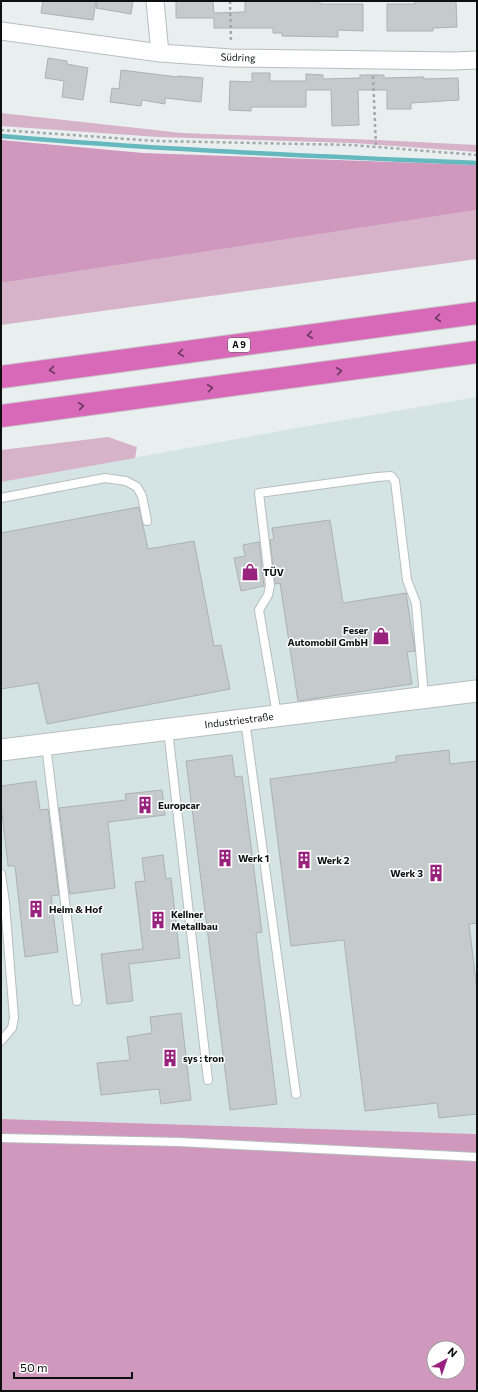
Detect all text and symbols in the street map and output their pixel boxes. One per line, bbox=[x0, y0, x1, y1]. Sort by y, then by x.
street label: Südring bbox=[220, 50, 256, 64]
one-way arrow bbox=[435, 313, 441, 322]
one-way arrow bbox=[306, 330, 313, 339]
road number: A 9 bbox=[228, 338, 250, 352]
one-way arrow bbox=[178, 348, 184, 357]
one-way arrow bbox=[49, 365, 55, 374]
one-way arrow bbox=[336, 367, 342, 376]
one-way arrow bbox=[207, 384, 213, 393]
one-way arrow bbox=[78, 402, 84, 411]
shop icon: TÜV bbox=[240, 562, 260, 582]
place label: TÜV bbox=[263, 566, 284, 578]
place label: Feser Automobil GmbH bbox=[288, 624, 368, 648]
shop icon: Feser Automobil GmbH bbox=[371, 626, 391, 646]
street label: Industriestraße bbox=[204, 710, 274, 730]
building icon: Europcar bbox=[135, 795, 155, 815]
place label: Europcar bbox=[158, 799, 200, 811]
building icon: Werk 1 bbox=[215, 848, 235, 868]
building icon: Werk 2 bbox=[294, 850, 314, 870]
place label: Werk 1 bbox=[238, 852, 269, 864]
place label: Werk 2 bbox=[317, 854, 350, 866]
building icon: Werk 3 bbox=[426, 863, 446, 883]
place label: Werk 3 bbox=[390, 867, 423, 879]
building icon: Heim & Hof bbox=[26, 899, 46, 919]
place label: Heim & Hof bbox=[49, 903, 103, 915]
place label: Kellner Metallbau bbox=[171, 908, 218, 932]
building icon: Kellner Metallbau bbox=[148, 910, 168, 930]
building icon: sys : tron bbox=[160, 1048, 180, 1068]
place label: sys : tron bbox=[183, 1052, 224, 1064]
north arrow bbox=[426, 1340, 466, 1380]
text: N bbox=[445, 1344, 460, 1360]
scale bar bbox=[14, 1354, 132, 1380]
text: 50 m bbox=[20, 1360, 48, 1374]

